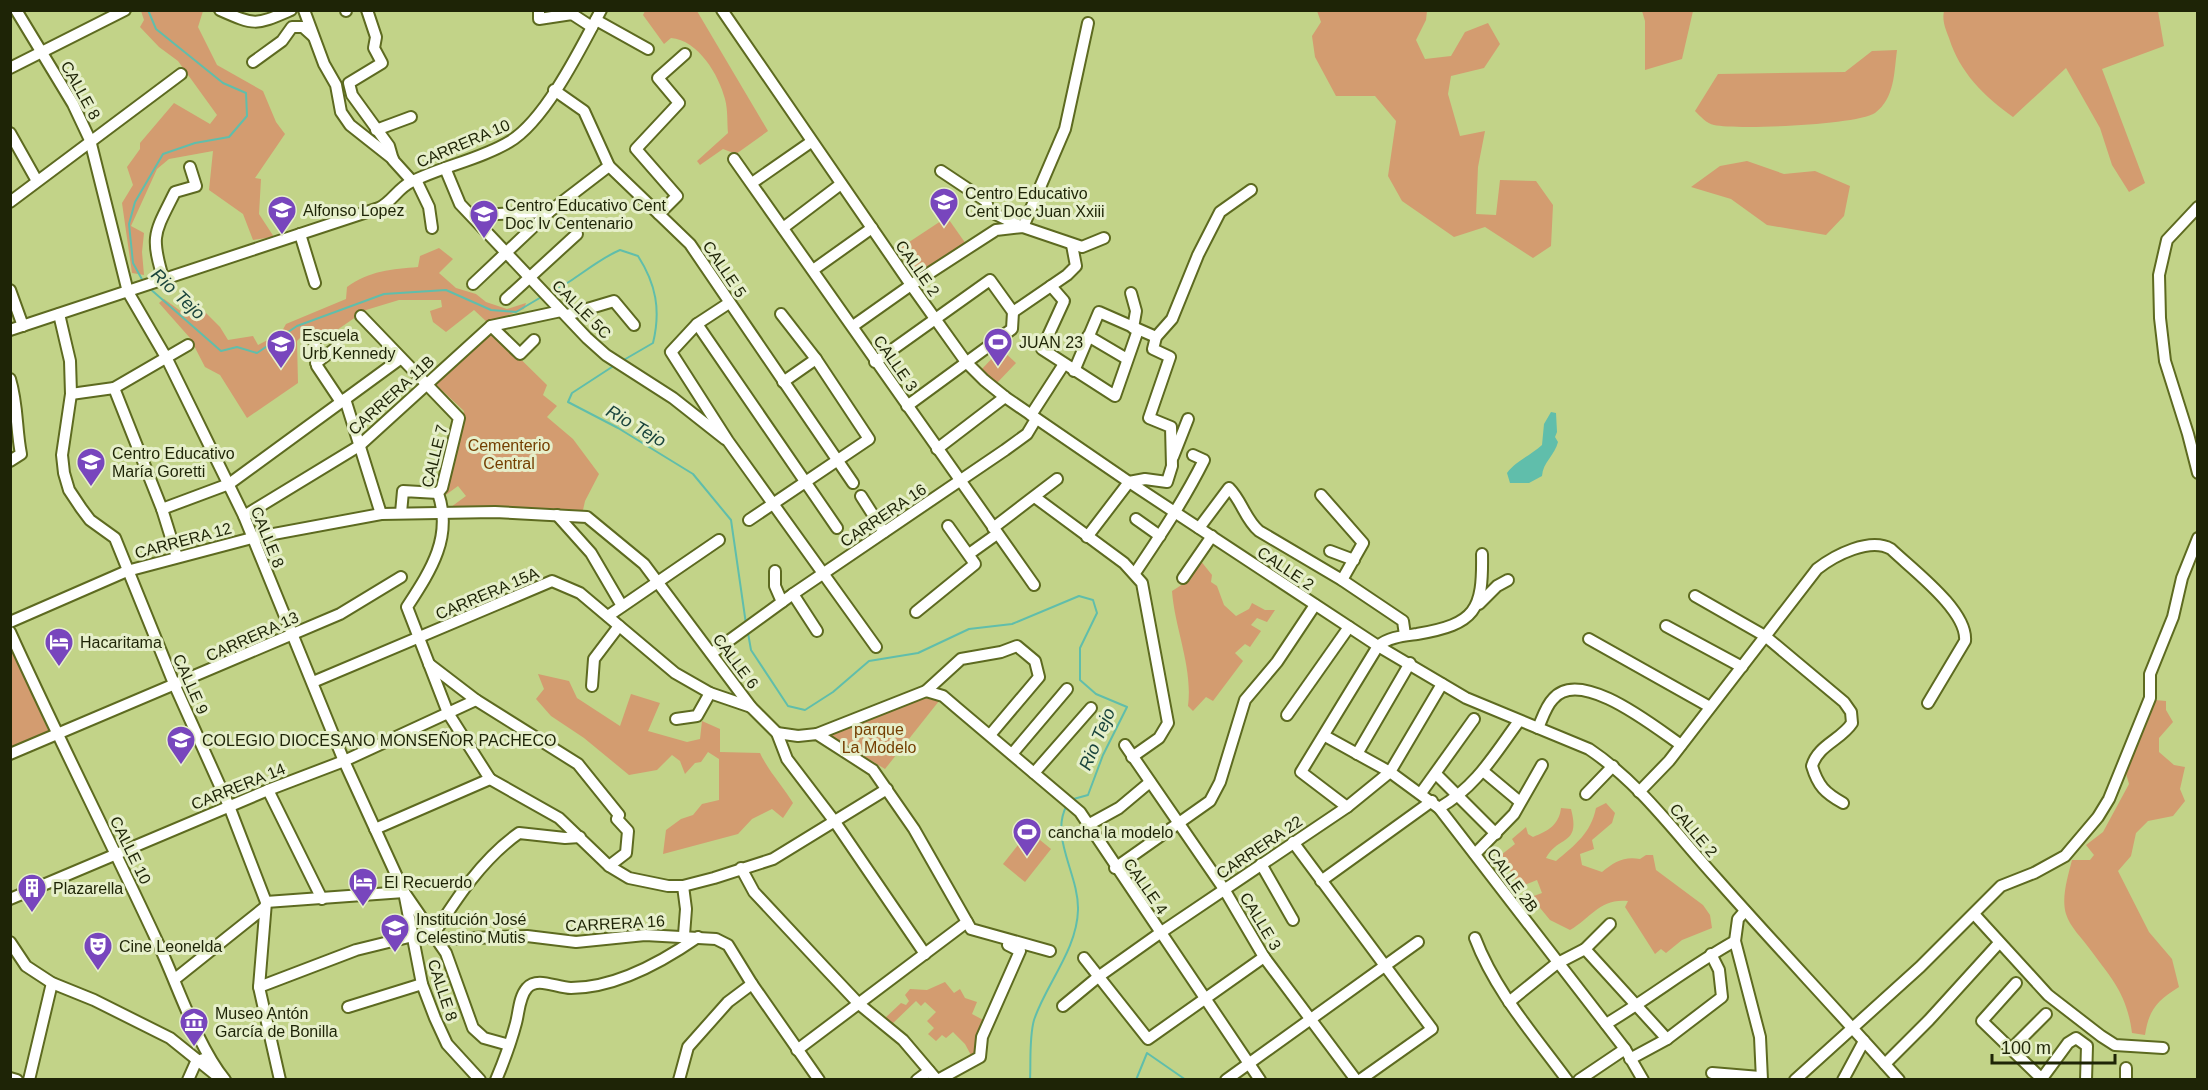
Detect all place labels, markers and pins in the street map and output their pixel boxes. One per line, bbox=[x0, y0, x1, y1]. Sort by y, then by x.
place label: Centro Educativo Cent Doc Juan Xxiii bbox=[965, 185, 1105, 220]
school or university icon: Centro Educativo Cent Doc Juan Xxiii bbox=[928, 186, 960, 228]
school or university icon: Alfonso Lopez bbox=[266, 194, 298, 236]
place label: Centro Educativo Cent Doc Iv Centenario bbox=[505, 197, 667, 232]
school or university icon: Centro Educativo Cent Doc Iv Centenario bbox=[468, 198, 500, 240]
place label: Alfonso Lopez bbox=[303, 202, 404, 219]
sports icon: JUAN 23 bbox=[982, 326, 1014, 368]
place label: Escuela Urb Kennedy bbox=[302, 327, 395, 362]
school or university icon: Escuela Urb Kennedy bbox=[265, 328, 297, 370]
place label: JUAN 23 bbox=[1019, 334, 1083, 351]
place label: Centro Educativo María Goretti bbox=[112, 445, 235, 480]
school or university icon: Centro Educativo María Goretti bbox=[75, 446, 107, 488]
hotel icon: Hacaritama bbox=[43, 626, 75, 668]
place label: Hacaritama bbox=[80, 634, 162, 651]
school or university icon: COLEGIO DIOCESANO MONSEÑOR PACHECO bbox=[165, 724, 197, 766]
place label: COLEGIO DIOCESANO MONSEÑOR PACHECO bbox=[202, 730, 556, 749]
sports icon: cancha la modelo bbox=[1011, 816, 1043, 858]
place label: cancha la modelo bbox=[1048, 824, 1174, 841]
hotel icon: El Recuerdo bbox=[347, 866, 379, 908]
building icon: Plazarella bbox=[16, 872, 48, 914]
place label: El Recuerdo bbox=[384, 874, 472, 891]
place label: Plazarella bbox=[53, 880, 123, 897]
place label: Institución José Celestino Mutis bbox=[416, 911, 526, 946]
school or university icon: Institución José Celestino Mutis bbox=[379, 912, 411, 954]
theatre icon: Cine Leonelda bbox=[82, 930, 114, 972]
place label: Cine Leonelda bbox=[119, 938, 222, 955]
place label: Museo Antón García de Bonilla bbox=[215, 1005, 338, 1040]
museum icon: Museo Antón García de Bonilla bbox=[178, 1006, 210, 1048]

